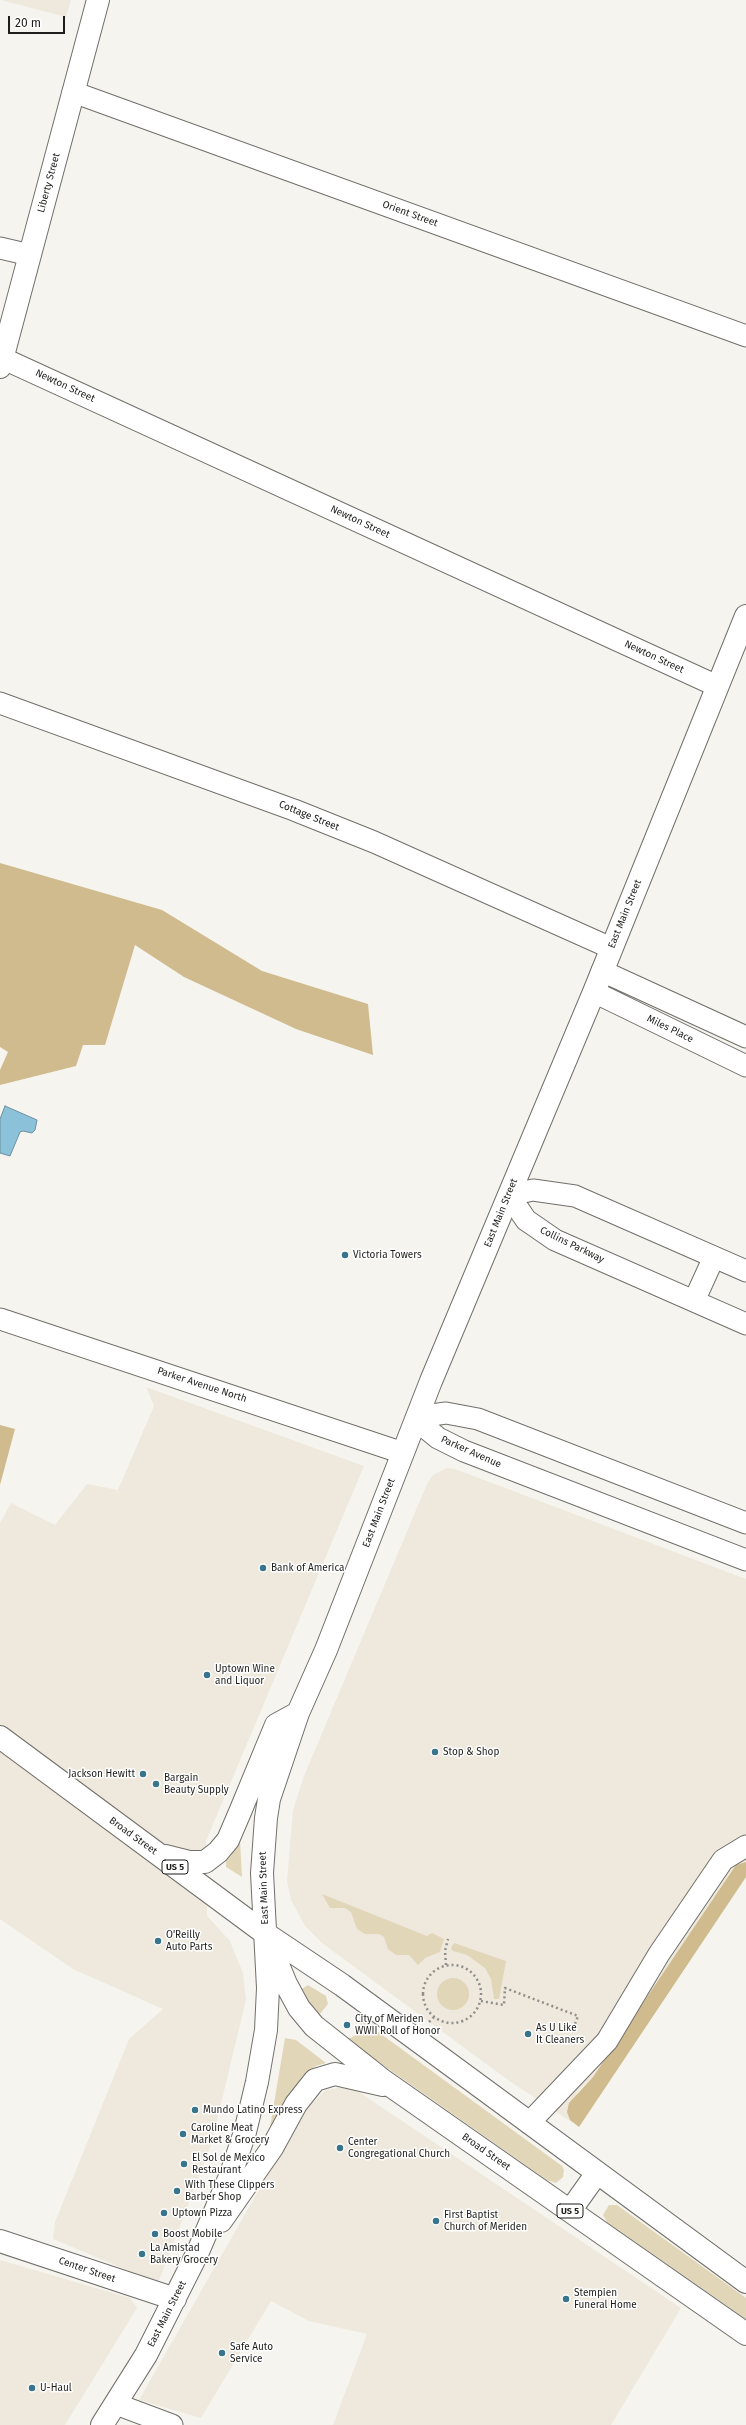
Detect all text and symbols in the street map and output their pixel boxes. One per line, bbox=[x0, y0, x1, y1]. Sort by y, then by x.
scale bar bbox=[10, 8, 67, 34]
text: 20 m bbox=[15, 16, 41, 30]
street label: Liberty Street bbox=[35, 152, 63, 214]
street label: Orient Street bbox=[381, 198, 439, 230]
street label: Newton Street bbox=[33, 367, 97, 405]
street label: Newton Street bbox=[328, 503, 392, 541]
street label: Newton Street bbox=[622, 638, 686, 676]
street label: Cottage Street bbox=[277, 798, 341, 834]
street label: East Main Street bbox=[606, 878, 644, 950]
street label: Miles Place bbox=[645, 1013, 695, 1045]
street label: East Main Street bbox=[482, 1177, 520, 1249]
street label: Collins Parkway bbox=[538, 1224, 606, 1266]
place label: Victoria Towers bbox=[353, 1249, 422, 1261]
marker: Victoria Towers bbox=[340, 1250, 350, 1260]
street label: Parker Avenue North bbox=[156, 1365, 248, 1405]
street label: Parker Avenue bbox=[439, 1433, 503, 1471]
street label: East Main Street bbox=[360, 1477, 398, 1549]
place label: Bank of America bbox=[271, 1562, 345, 1574]
marker: Bank of America bbox=[258, 1563, 268, 1573]
place label: Uptown Wine and Liquor bbox=[215, 1663, 275, 1686]
marker: Uptown Wine and Liquor bbox=[202, 1670, 212, 1680]
place label: Stop & Shop bbox=[443, 1746, 499, 1758]
marker: Stop & Shop bbox=[430, 1747, 440, 1757]
place label: Jackson Hewitt bbox=[68, 1768, 135, 1780]
marker: Jackson Hewitt bbox=[138, 1769, 148, 1779]
place label: Bargain Beauty Supply bbox=[164, 1772, 229, 1796]
marker: Bargain Beauty Supply bbox=[151, 1779, 161, 1789]
street label: Broad Street bbox=[107, 1815, 159, 1857]
street label: East Main Street bbox=[257, 1851, 271, 1925]
road number: US 5 bbox=[162, 1860, 188, 1874]
place label: O'Reilly Auto Parts bbox=[166, 1929, 212, 1952]
marker: O'Reilly Auto Parts bbox=[153, 1936, 163, 1946]
place label: City of Meriden WWII Roll of Honor bbox=[355, 2013, 440, 2036]
marker: City of Meriden WWII Roll of Honor bbox=[342, 2020, 352, 2030]
place label: As U Like It Cleaners bbox=[536, 2022, 584, 2046]
marker: As U Like It Cleaners bbox=[523, 2029, 533, 2039]
place label: Mundo Latino Express bbox=[203, 2104, 302, 2116]
marker: Mundo Latino Express bbox=[190, 2105, 200, 2115]
place label: Caroline Meat Market & Grocery bbox=[191, 2122, 269, 2146]
marker: Caroline Meat Market & Grocery bbox=[178, 2129, 188, 2139]
street label: Broad Street bbox=[459, 2131, 513, 2173]
place label: Center Congregational Church bbox=[348, 2136, 450, 2160]
marker: Center Congregational Church bbox=[335, 2143, 345, 2153]
place label: El Sol de Mexico Restaurant bbox=[192, 2152, 265, 2176]
marker: El Sol de Mexico Restaurant bbox=[179, 2159, 189, 2169]
place label: With These Clippers Barber Shop bbox=[185, 2179, 274, 2202]
marker: With These Clippers Barber Shop bbox=[172, 2186, 182, 2196]
road number: US 5 bbox=[557, 2204, 583, 2218]
place label: Uptown Pizza bbox=[172, 2207, 232, 2219]
marker: Uptown Pizza bbox=[159, 2208, 169, 2218]
place label: First Baptist Church of Meriden bbox=[444, 2209, 527, 2232]
marker: First Baptist Church of Meriden bbox=[431, 2216, 441, 2226]
place label: Boost Mobile bbox=[163, 2228, 222, 2240]
marker: Boost Mobile bbox=[150, 2229, 160, 2239]
place label: La Amistad Bakery Grocery bbox=[150, 2242, 218, 2266]
marker: La Amistad Bakery Grocery bbox=[137, 2249, 147, 2259]
street label: Center Street bbox=[57, 2255, 117, 2285]
street label: East Main Street bbox=[145, 2279, 189, 2349]
place label: Stempien Funeral Home bbox=[574, 2287, 637, 2310]
marker: Stempien Funeral Home bbox=[561, 2294, 571, 2304]
place label: Safe Auto Service bbox=[230, 2341, 273, 2364]
marker: Safe Auto Service bbox=[217, 2348, 227, 2358]
place label: U-Haul bbox=[40, 2382, 72, 2394]
marker: U-Haul bbox=[27, 2383, 37, 2393]

